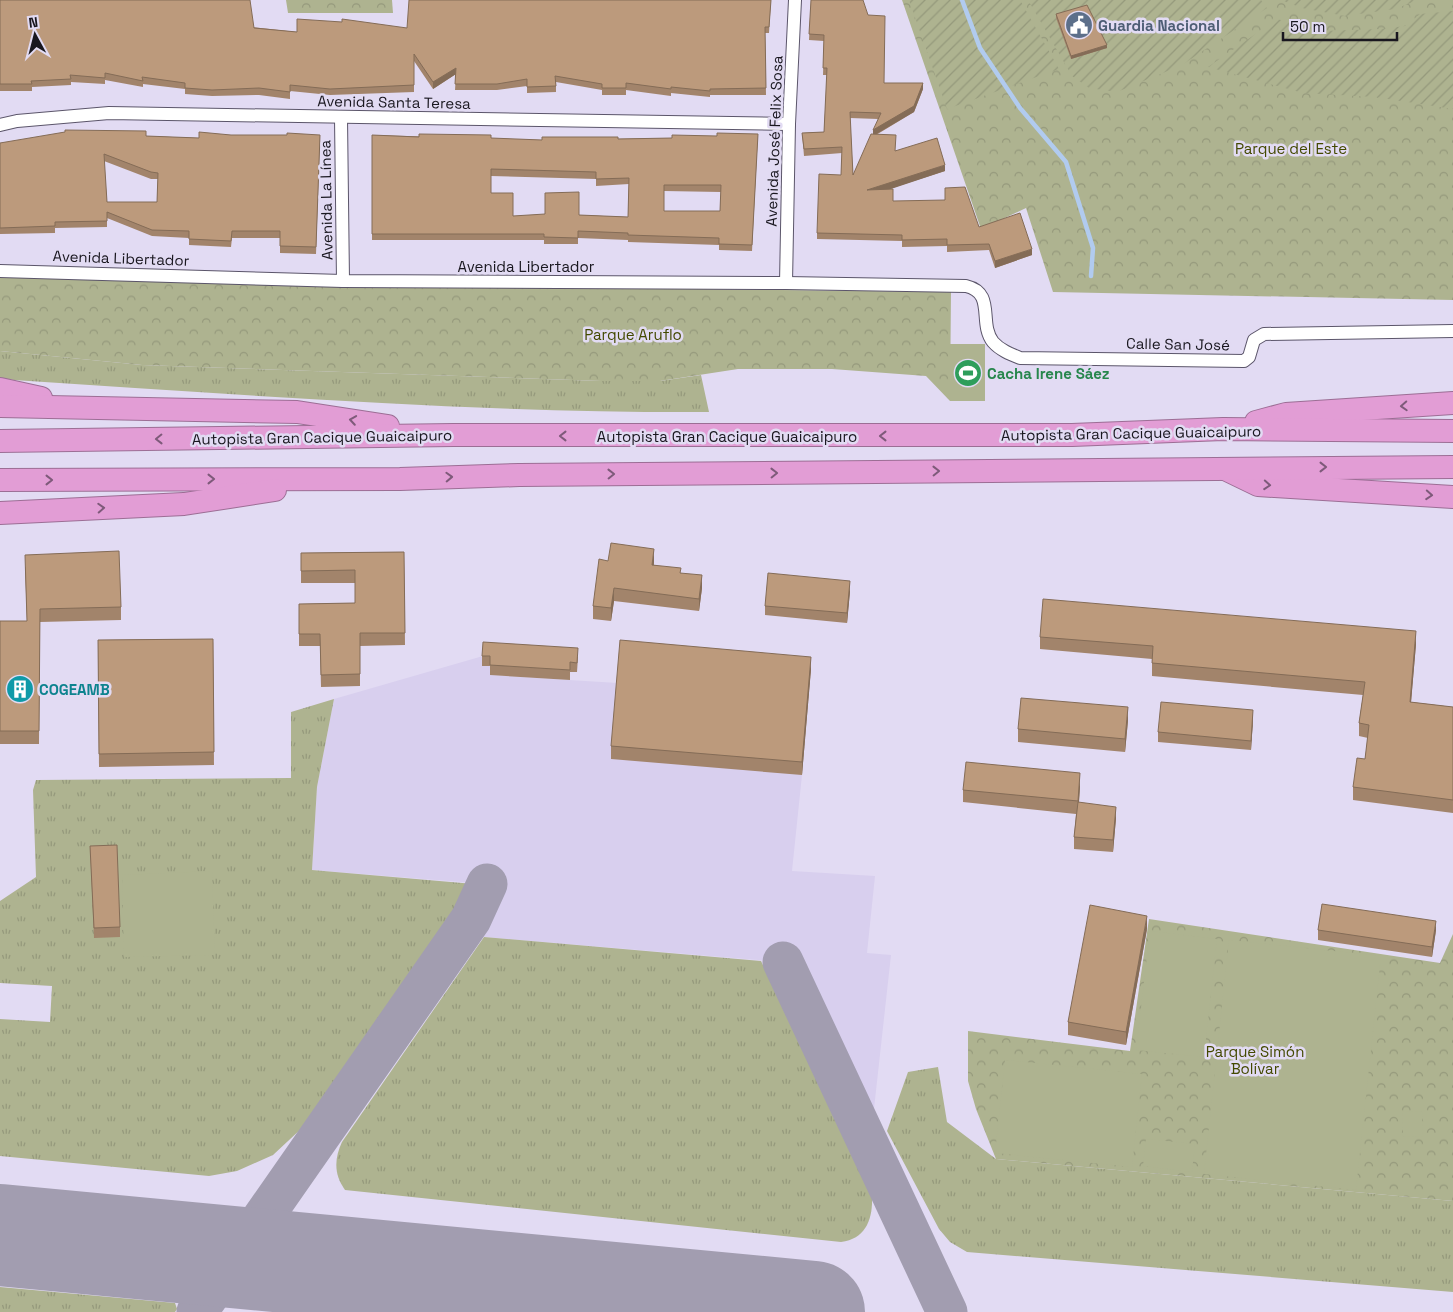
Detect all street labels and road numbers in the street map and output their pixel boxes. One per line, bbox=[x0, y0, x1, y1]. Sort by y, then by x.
street label: Avenida José Felix Sosa bbox=[762, 55, 786, 227]
street label: Avenida Santa Teresa bbox=[317, 91, 471, 113]
street label: Avenida La Línea bbox=[315, 139, 337, 260]
street label: Avenida Libertador bbox=[52, 246, 190, 270]
street label: Avenida Libertador bbox=[458, 257, 595, 276]
street label: Calle San José bbox=[1126, 334, 1230, 354]
street label: Autopista Gran Cacique Guaicaipuro bbox=[1001, 421, 1261, 445]
street label: Autopista Gran Cacique Guaicaipuro bbox=[192, 425, 452, 449]
street label: Autopista Gran Cacique Guaicaipuro bbox=[597, 427, 857, 446]

